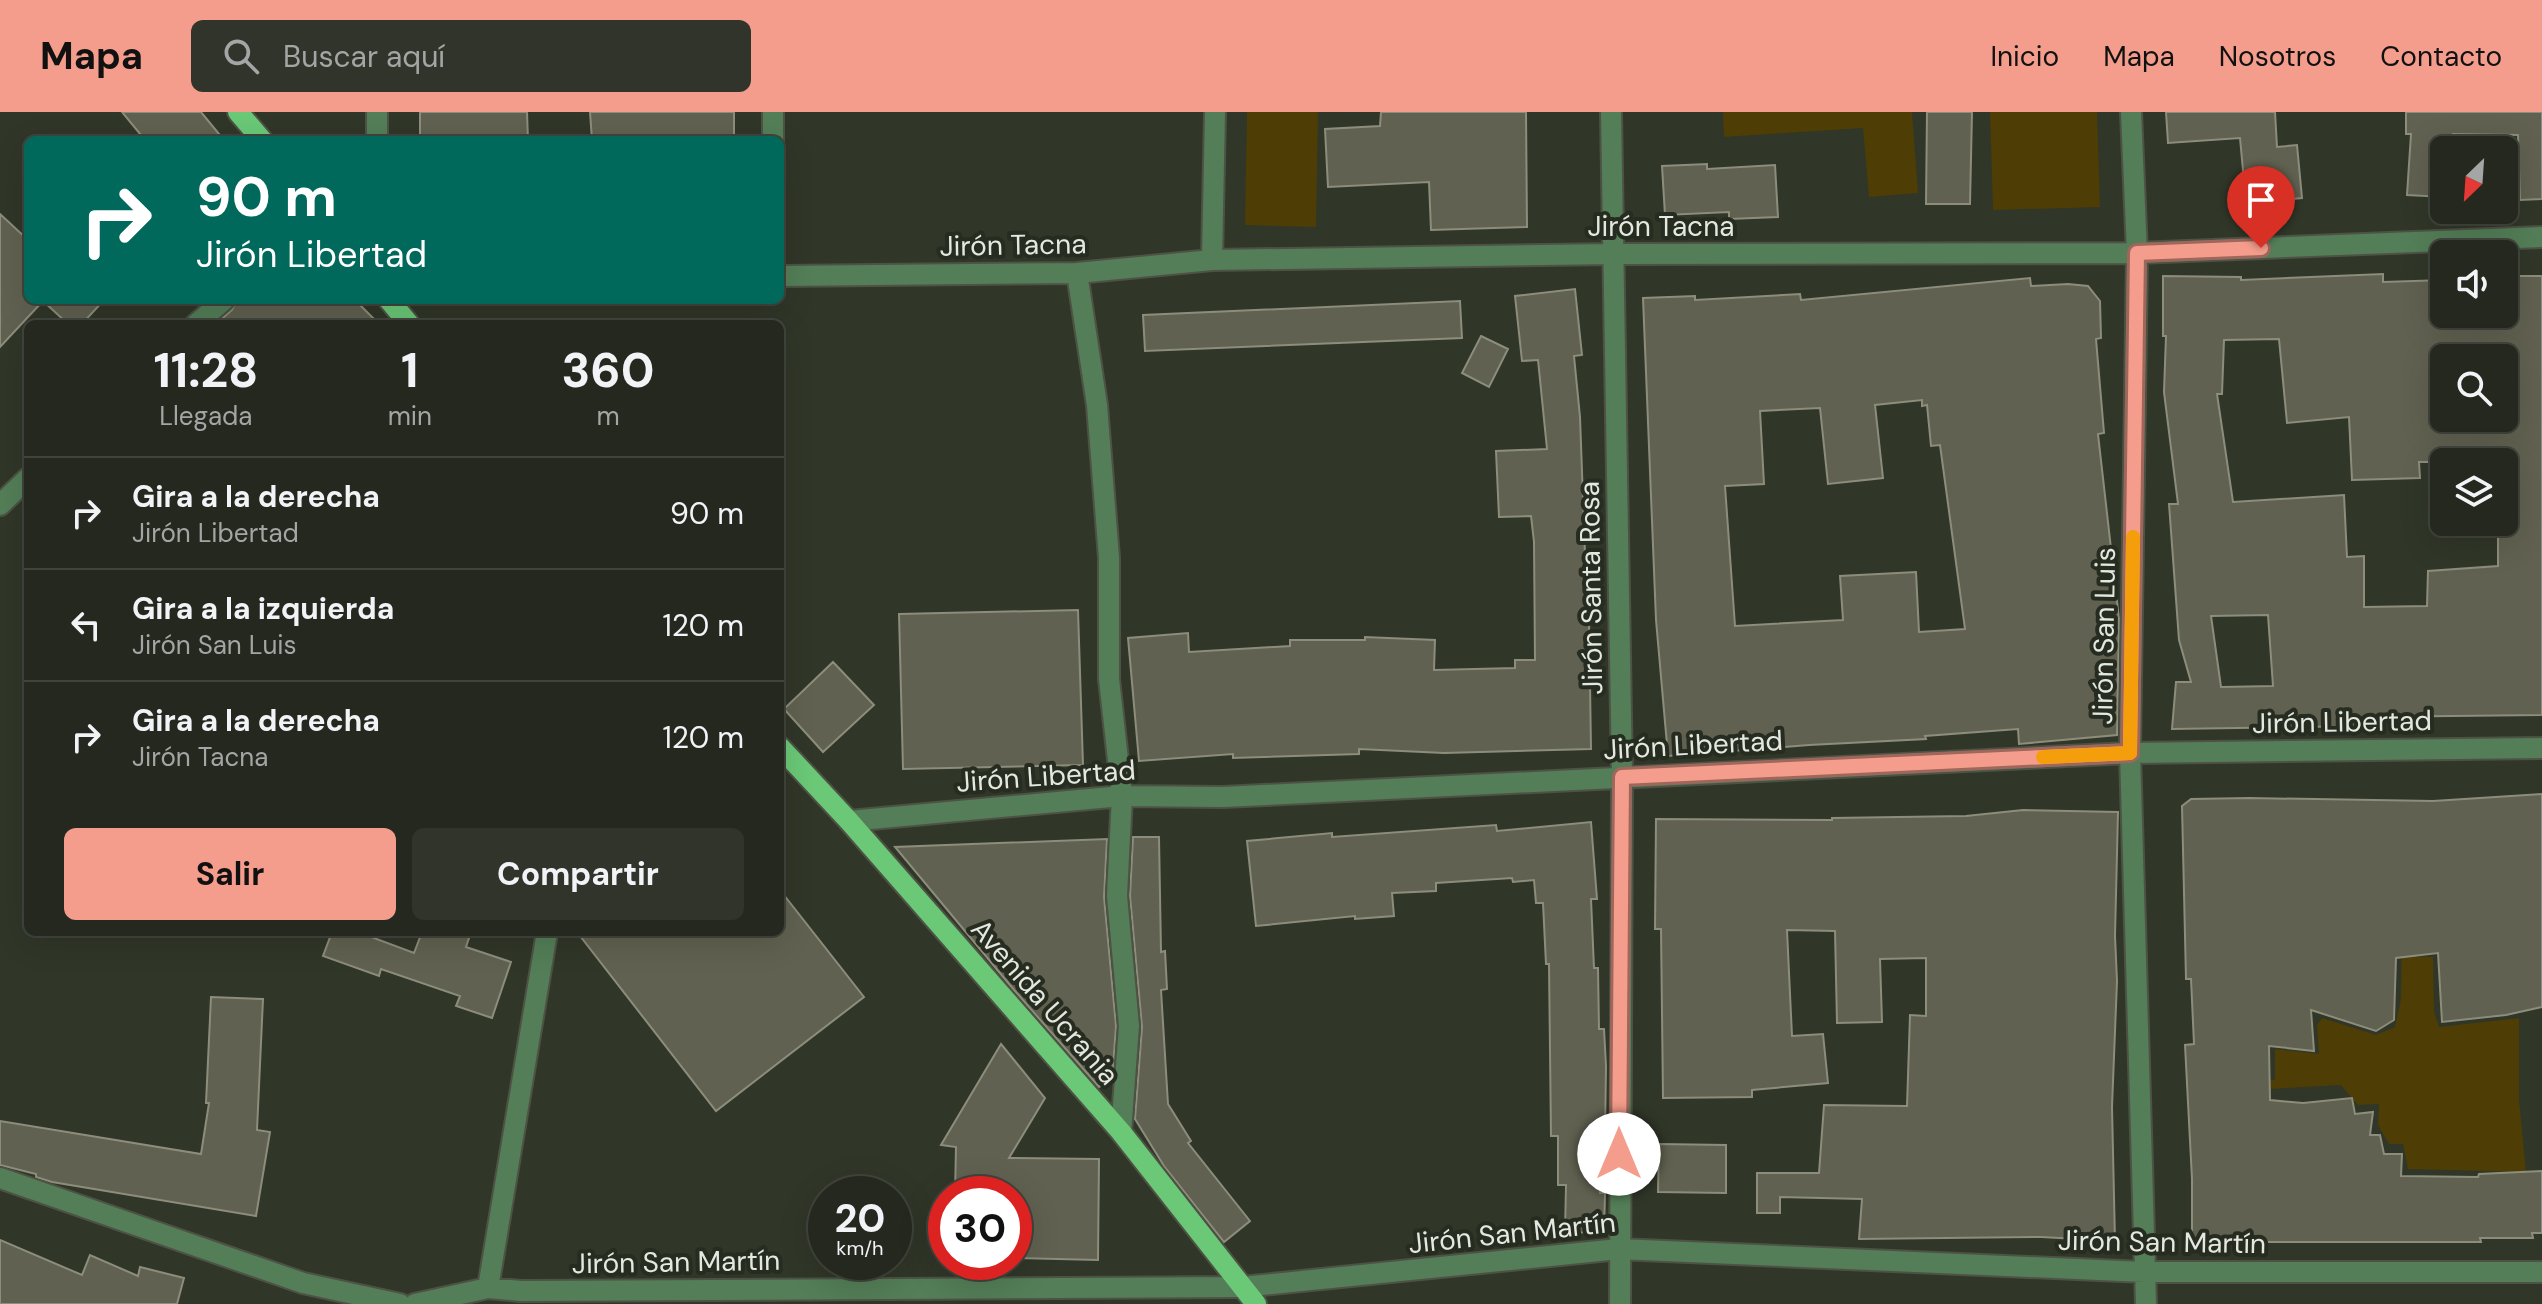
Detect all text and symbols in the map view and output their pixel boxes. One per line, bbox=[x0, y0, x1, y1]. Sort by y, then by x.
search box bbox=[191, 20, 751, 92]
text: Mapa bbox=[40, 31, 143, 81]
icon: search bbox=[219, 34, 263, 78]
text: Buscar aquí bbox=[283, 37, 445, 76]
text: Inicio bbox=[1990, 38, 2059, 75]
text: Mapa bbox=[2103, 38, 2175, 75]
text: Nosotros bbox=[2219, 38, 2336, 75]
text: Contacto bbox=[2380, 38, 2502, 75]
north arrow bbox=[2430, 136, 2518, 224]
map controls bbox=[2430, 136, 2518, 536]
text: 90 m bbox=[196, 160, 337, 233]
pin bbox=[2227, 166, 2295, 248]
icon: right bbox=[64, 168, 168, 272]
icon: arrive bbox=[2239, 178, 2283, 222]
street label: Jirón Tacna bbox=[1588, 208, 1734, 245]
street label: Jirón Tacna bbox=[939, 225, 1087, 265]
text: Jirón Libertad bbox=[196, 231, 427, 278]
button: sound bbox=[2430, 240, 2518, 328]
text: 11:28 bbox=[153, 339, 258, 402]
text: 1 bbox=[401, 339, 419, 402]
text: 360 bbox=[561, 339, 655, 402]
button: search bbox=[2430, 344, 2518, 432]
text: Llegada bbox=[159, 399, 252, 433]
text: min bbox=[388, 399, 432, 433]
text: m bbox=[596, 399, 620, 433]
button: layers bbox=[2430, 448, 2518, 536]
text: Gira a la derecha bbox=[132, 477, 380, 516]
street label: Jirón Santa Rosa bbox=[1571, 481, 1611, 695]
icon: right bbox=[64, 491, 108, 535]
text: 90 m bbox=[670, 494, 744, 533]
text: Jirón Libertad bbox=[132, 516, 299, 550]
street label: Jirón San Luis bbox=[2084, 547, 2124, 725]
text: Gira a la izquierda bbox=[132, 589, 394, 628]
icon: left bbox=[64, 603, 108, 647]
text: 120 m bbox=[662, 606, 744, 645]
text: Jirón San Luis bbox=[132, 628, 297, 662]
text: Gira a la derecha bbox=[132, 701, 380, 740]
street label: Jirón Libertad bbox=[2252, 702, 2432, 742]
icon: right bbox=[64, 715, 108, 759]
text: 120 m bbox=[662, 718, 744, 757]
street label: Jirón Libertad bbox=[1602, 722, 1784, 768]
text: Jirón Tacna bbox=[132, 740, 268, 774]
street label: Jirón Libertad bbox=[955, 751, 1137, 801]
button: Salir bbox=[64, 828, 396, 920]
button: Compartir bbox=[412, 828, 744, 920]
street label: Avenida Ucrania bbox=[963, 911, 1127, 1093]
position arrow bbox=[1577, 1112, 1661, 1196]
speed limit sign: 30 bbox=[928, 1176, 1032, 1280]
text: 20 bbox=[834, 1192, 886, 1244]
street label: Jirón San Martín bbox=[1407, 1204, 1617, 1262]
street label: Jirón San Martín bbox=[2058, 1222, 2266, 1262]
text: km/h bbox=[836, 1235, 884, 1261]
street label: Jirón San Martín bbox=[572, 1242, 780, 1282]

